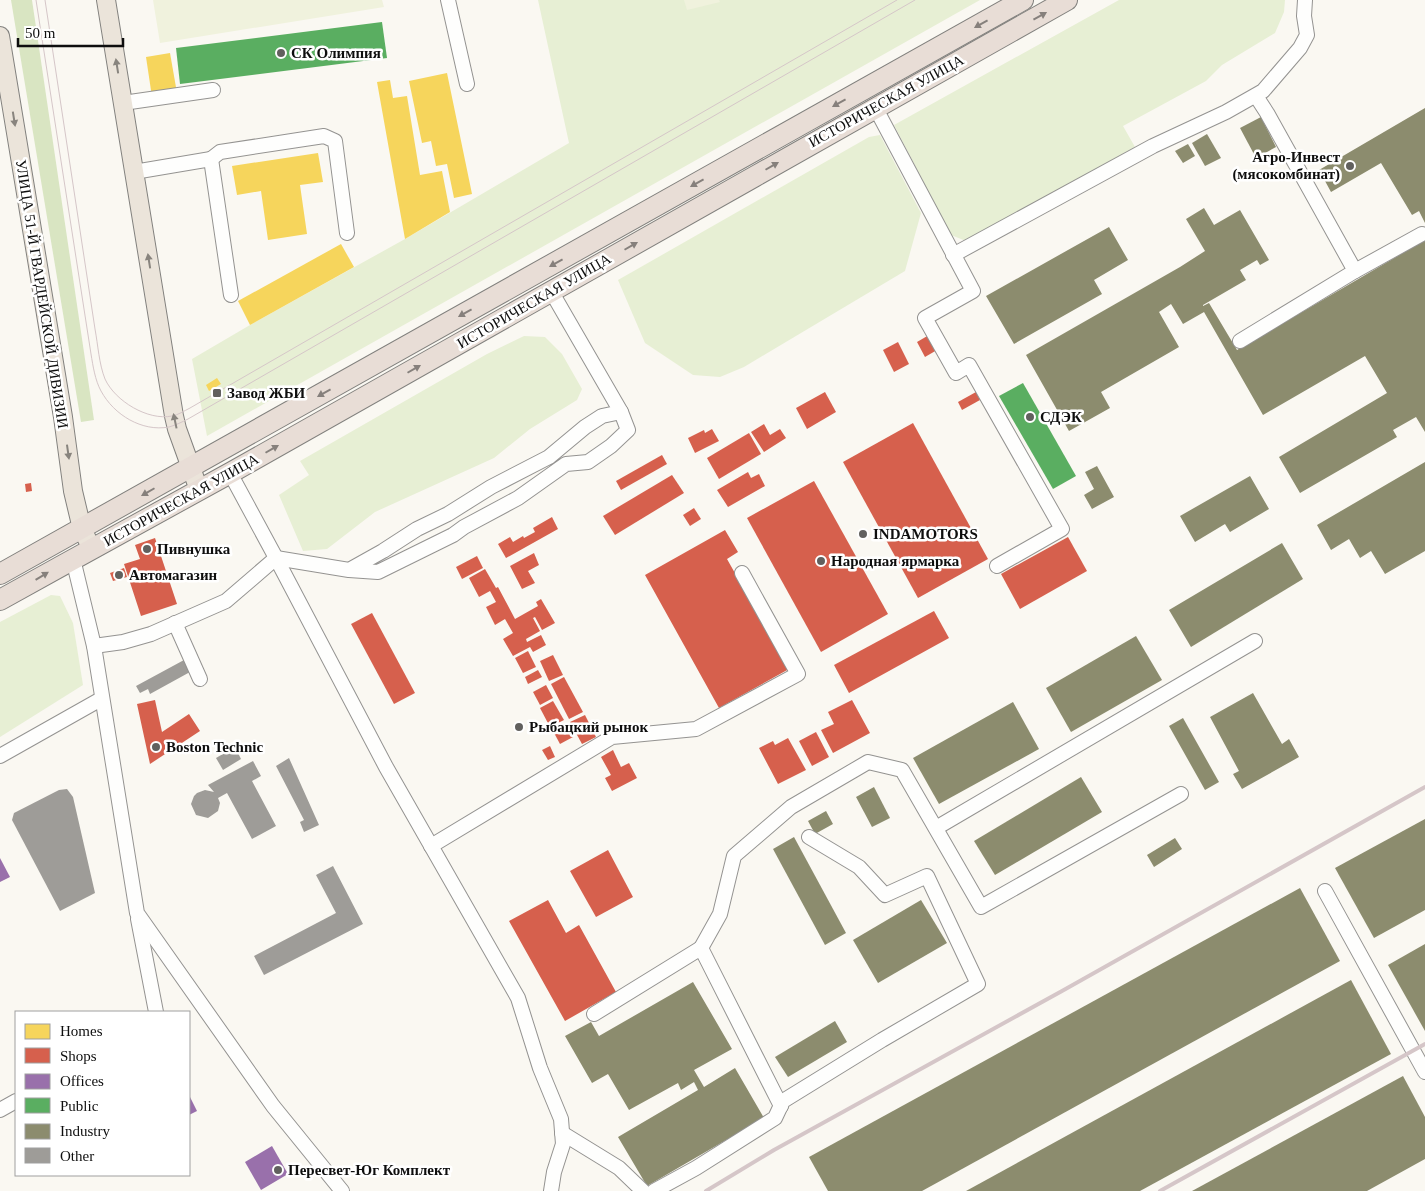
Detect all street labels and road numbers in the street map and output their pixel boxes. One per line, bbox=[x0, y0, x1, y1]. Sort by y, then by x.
street label: ИСТОРИЧЕСКАЯ УЛИЦА bbox=[806, 52, 967, 150]
street label: УЛИЦА 51-Й ГВАРДЕЙСКОЙ ДИВИЗИИ bbox=[13, 158, 71, 430]
street label: ИСТОРИЧЕСКАЯ УЛИЦА bbox=[454, 250, 614, 352]
street label: ИСТОРИЧЕСКАЯ УЛИЦА bbox=[101, 451, 262, 549]

